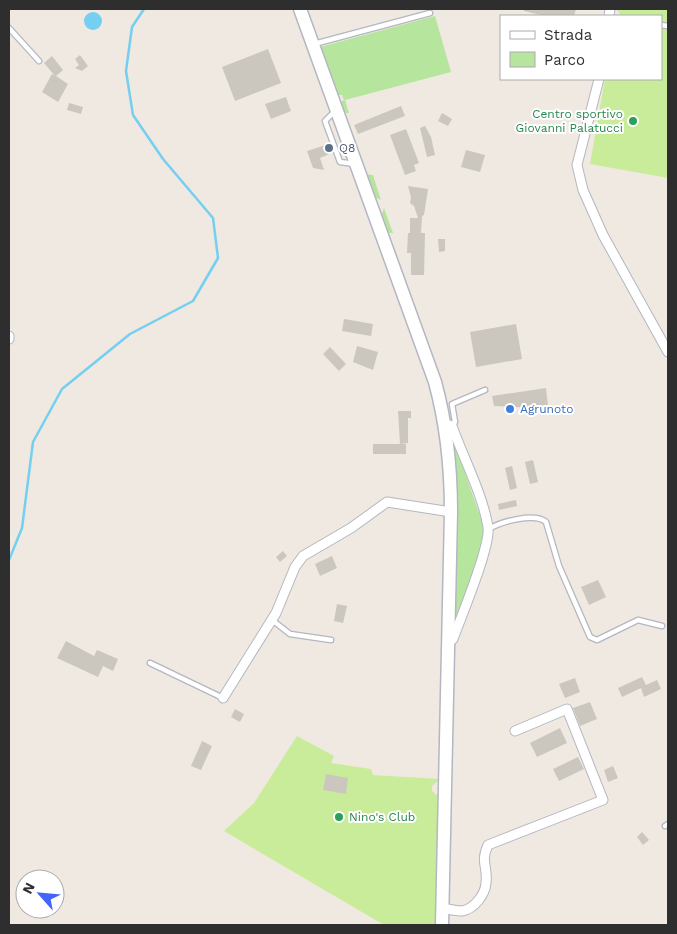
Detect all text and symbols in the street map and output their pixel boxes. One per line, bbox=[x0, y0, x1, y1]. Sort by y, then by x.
legend bbox=[500, 15, 662, 80]
text: Strada bbox=[544, 26, 593, 44]
text: Parco bbox=[544, 51, 585, 69]
place label: Centro sportivo Giovanni Palatucci bbox=[516, 107, 623, 135]
marker: Centro sportivo Giovanni Palatucci bbox=[627, 115, 639, 127]
place label: Q8 bbox=[339, 141, 355, 155]
marker: Q8 bbox=[323, 142, 335, 154]
place label: Agrunoto bbox=[520, 402, 573, 416]
marker: Agrunoto bbox=[504, 403, 516, 415]
place label: Nino's Club bbox=[349, 810, 415, 824]
marker: Nino's Club bbox=[333, 811, 345, 823]
north arrow bbox=[15, 869, 65, 919]
text: N bbox=[19, 880, 38, 896]

